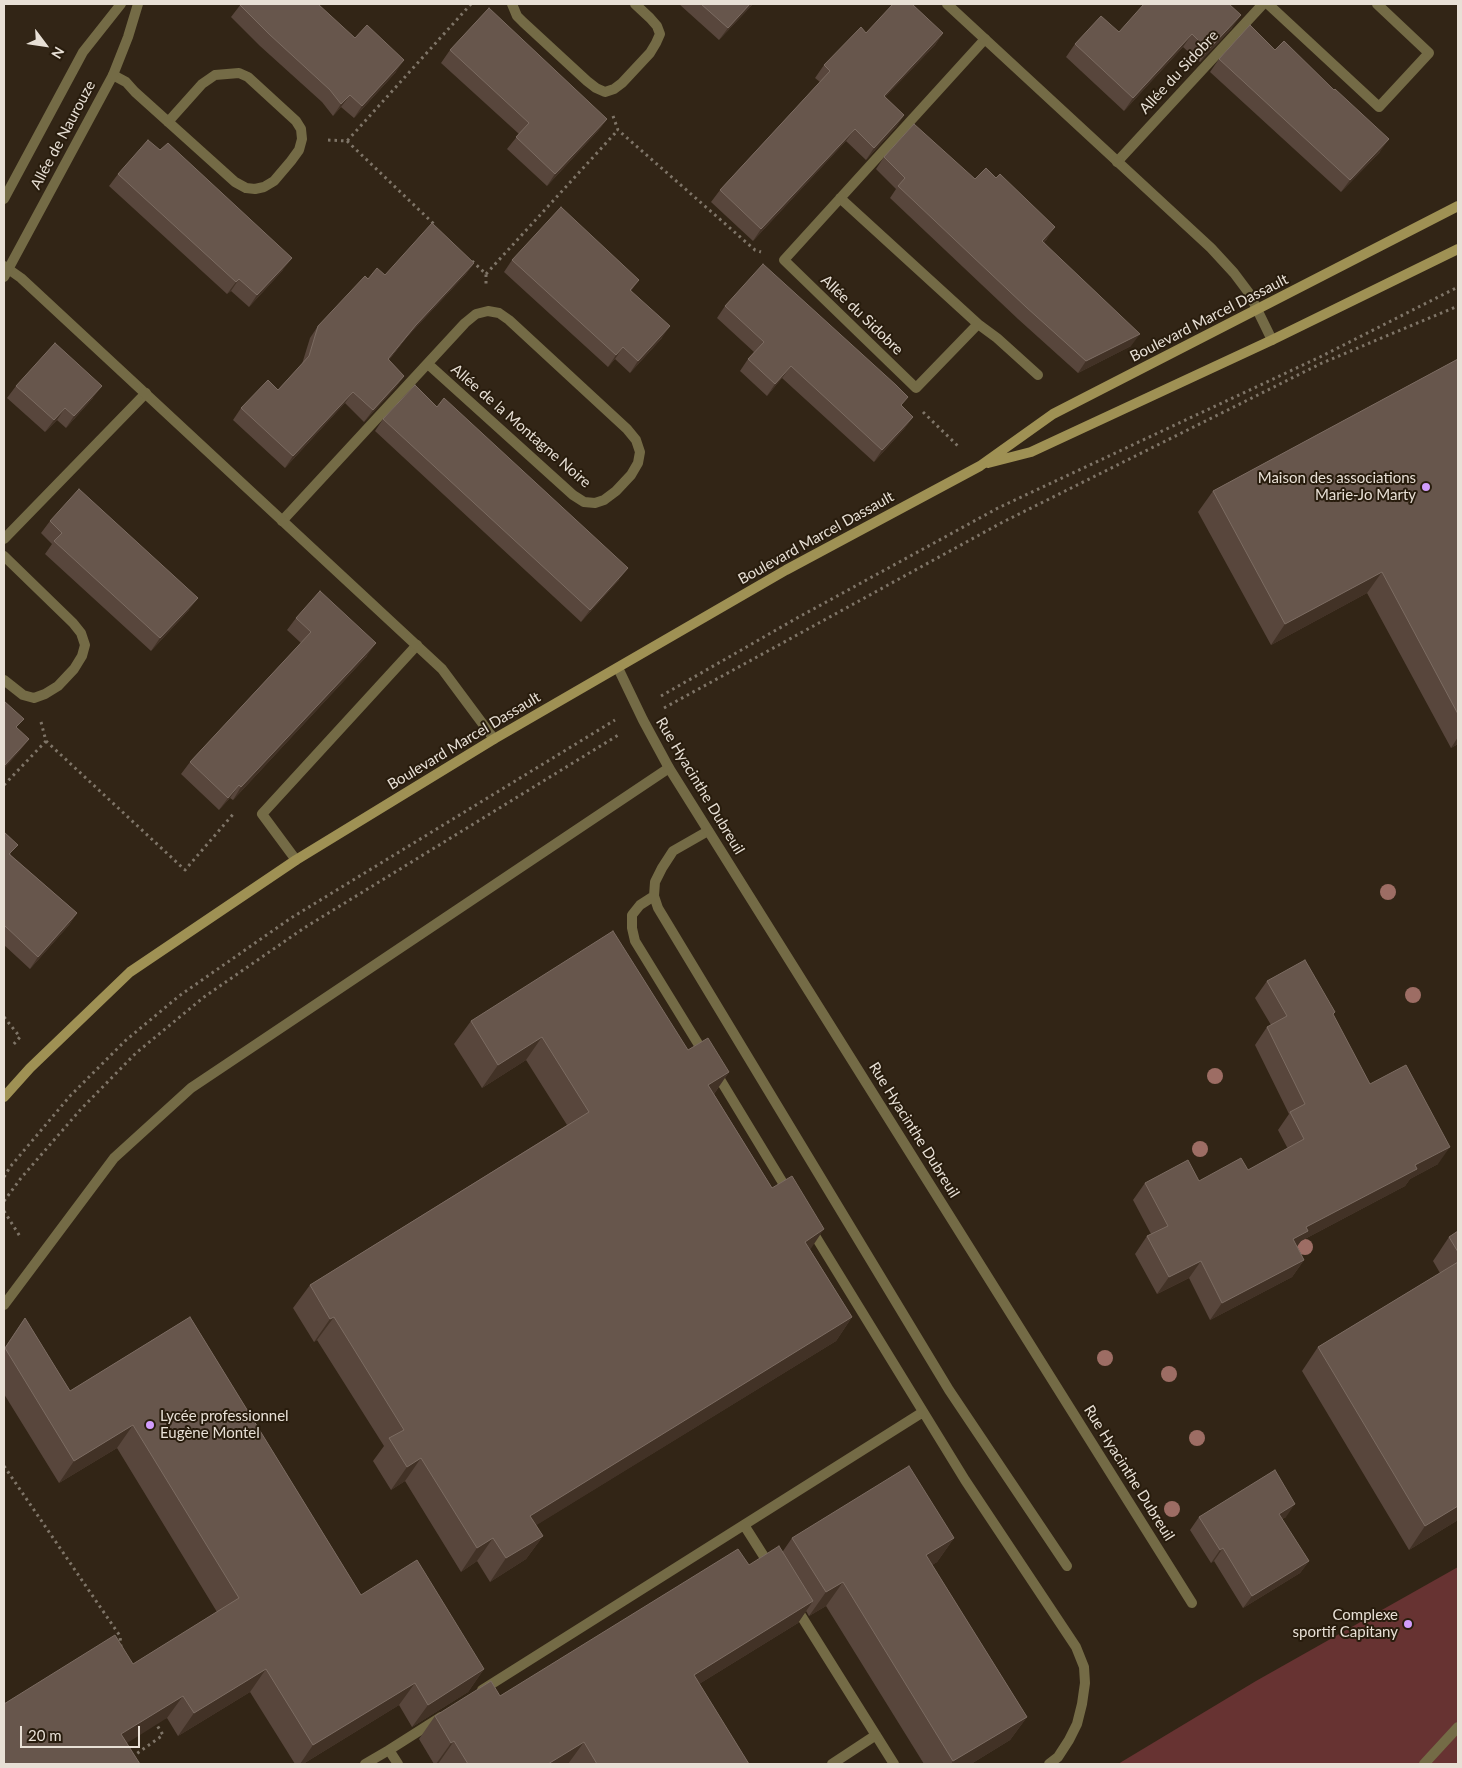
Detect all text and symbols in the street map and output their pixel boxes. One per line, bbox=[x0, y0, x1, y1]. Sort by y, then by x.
north arrow bbox=[20, 20, 70, 70]
street label: Allée du Sidobre bbox=[1136, 27, 1222, 117]
text: N bbox=[48, 44, 68, 62]
street label: Allée de Naurouze bbox=[27, 78, 99, 192]
street label: Boulevard Marcel Dassault bbox=[1127, 270, 1291, 366]
street label: Allée du Sidobre bbox=[817, 271, 907, 359]
street label: Allée de la Montagne Noire bbox=[447, 360, 595, 492]
place label: Maison des associations Marie-Jo Marty bbox=[1258, 469, 1416, 504]
marker: Maison des associations Marie-Jo Marty bbox=[1420, 481, 1432, 493]
street label: Boulevard Marcel Dassault bbox=[735, 488, 897, 588]
street label: Boulevard Marcel Dassault bbox=[384, 688, 544, 794]
street label: Rue Hyacinthe Dubreuil bbox=[652, 714, 748, 858]
street label: Rue Hyacinthe Dubreuil bbox=[865, 1059, 963, 1201]
street label: Rue Hyacinthe Dubreuil bbox=[1080, 1402, 1178, 1544]
place label: Lycée professionnel Eugène Montel bbox=[160, 1407, 289, 1442]
marker: Lycée professionnel Eugène Montel bbox=[144, 1419, 156, 1431]
place label: Complexe sportif Capitany bbox=[1293, 1606, 1398, 1641]
marker: Complexe sportif Capitany bbox=[1402, 1618, 1414, 1630]
scale bar bbox=[22, 1716, 142, 1748]
text: 20 m bbox=[28, 1726, 62, 1744]

